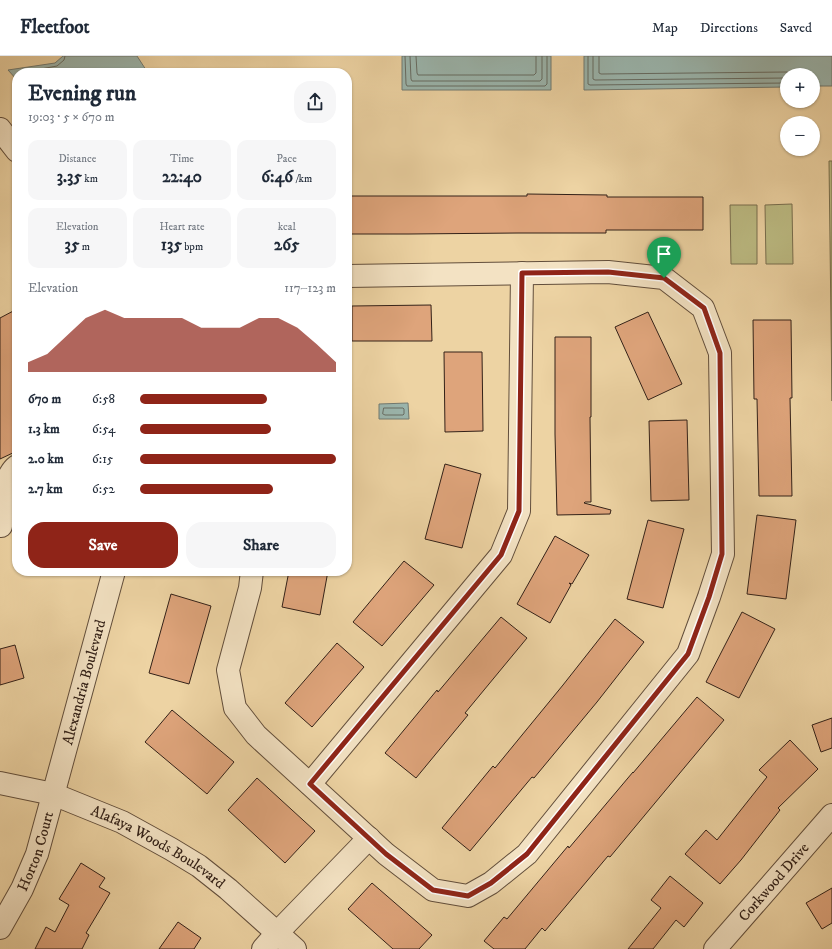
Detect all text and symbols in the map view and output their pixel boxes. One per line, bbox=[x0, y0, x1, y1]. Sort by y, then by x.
text: Fleetfoot bbox=[20, 16, 90, 39]
text: Map bbox=[652, 19, 678, 37]
text: Directions bbox=[700, 19, 758, 37]
text: Saved bbox=[780, 19, 812, 37]
map controls bbox=[780, 68, 820, 156]
button: + bbox=[780, 68, 820, 108]
text: Evening run bbox=[28, 80, 136, 107]
button: share bbox=[294, 81, 336, 123]
text: 19:03 · 5 × 670 m bbox=[28, 109, 115, 125]
button: − bbox=[780, 116, 820, 156]
text: Distance bbox=[58, 152, 96, 166]
text: Time bbox=[170, 152, 194, 166]
text: Pace bbox=[276, 152, 297, 166]
text: 3.35 bbox=[57, 166, 82, 188]
text: 22:40 bbox=[162, 166, 202, 188]
text: 6:46 bbox=[261, 166, 293, 188]
text: km bbox=[82, 172, 98, 186]
text: /km bbox=[293, 172, 312, 186]
text: Elevation bbox=[56, 220, 99, 234]
text: Heart rate bbox=[159, 220, 205, 234]
text: kcal bbox=[278, 220, 296, 234]
text: 35 bbox=[65, 234, 79, 256]
text: 135 bbox=[161, 234, 182, 256]
text: 265 bbox=[274, 234, 299, 256]
pin bbox=[647, 237, 681, 278]
text: m bbox=[79, 240, 90, 254]
text: bpm bbox=[182, 240, 203, 254]
icon: arrive bbox=[653, 243, 675, 265]
text: Elevation bbox=[28, 280, 78, 296]
text: 117–123 m bbox=[284, 280, 336, 296]
text: 670 m bbox=[28, 391, 61, 407]
text: 6:58 bbox=[92, 391, 115, 407]
text: 1.3 km bbox=[28, 421, 60, 437]
text: 6:54 bbox=[92, 421, 115, 437]
text: 2.0 km bbox=[28, 451, 64, 467]
text: 6:15 bbox=[92, 451, 113, 467]
text: 2.7 km bbox=[28, 481, 63, 497]
text: 6:52 bbox=[92, 481, 115, 497]
button: Save bbox=[28, 522, 178, 568]
button: Share bbox=[186, 522, 336, 568]
street label: Alexandria Boulevard bbox=[58, 617, 110, 747]
street label: Alafaya Woods Boulevard bbox=[88, 801, 229, 893]
street label: Horton Court bbox=[13, 809, 58, 894]
street label: Corkwood Drive bbox=[734, 839, 813, 926]

